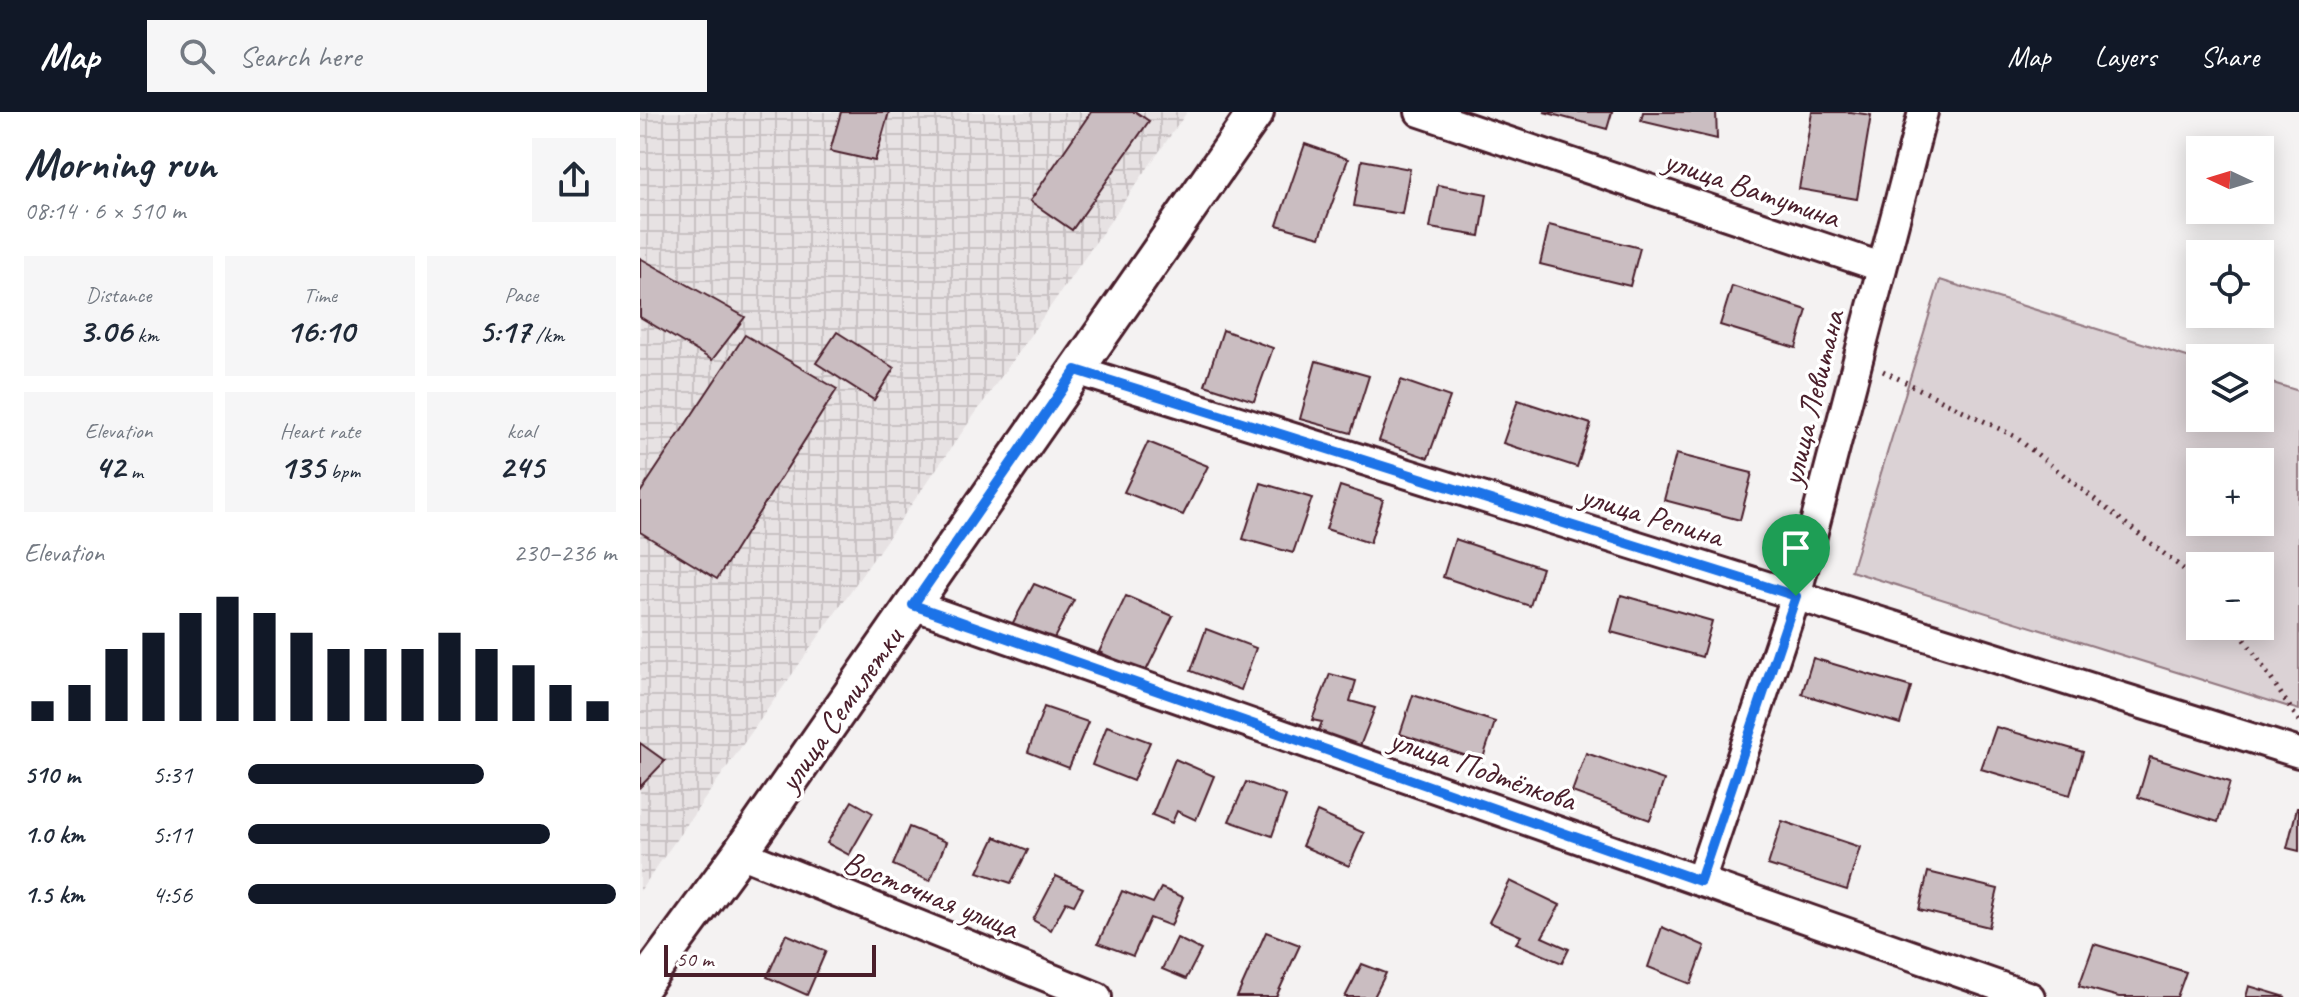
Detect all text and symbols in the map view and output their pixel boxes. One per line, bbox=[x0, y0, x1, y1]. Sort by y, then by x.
search box bbox=[147, 20, 707, 92]
text: Map bbox=[40, 33, 99, 80]
icon: search bbox=[175, 34, 219, 78]
text: Search here bbox=[239, 37, 361, 75]
text: Map bbox=[2008, 39, 2051, 74]
text: Layers bbox=[2095, 39, 2156, 74]
text: Share bbox=[2200, 39, 2259, 74]
text: Morning run bbox=[24, 136, 216, 191]
north arrow bbox=[2186, 136, 2274, 224]
map controls bbox=[2186, 136, 2274, 640]
button: share bbox=[532, 138, 616, 222]
street label: улица Ватутина bbox=[1657, 139, 1847, 238]
text: 08:14 · 6 × 510 m bbox=[24, 194, 185, 227]
button: locate bbox=[2186, 240, 2274, 328]
text: Distance bbox=[86, 281, 151, 309]
text: Time bbox=[303, 281, 337, 309]
text: Pace bbox=[504, 281, 538, 309]
street label: улица Левитана bbox=[1771, 305, 1854, 492]
text: 3.06 bbox=[79, 309, 132, 352]
text: 16:10 bbox=[286, 309, 354, 352]
text: 5:17 bbox=[478, 309, 530, 352]
text: km bbox=[132, 321, 159, 349]
text: /km bbox=[530, 321, 564, 349]
button: layers bbox=[2186, 344, 2274, 432]
text: Elevation bbox=[85, 417, 153, 445]
text: Heart rate bbox=[280, 417, 360, 445]
text: kcal bbox=[507, 417, 536, 445]
text: 42 bbox=[95, 445, 125, 488]
text: 135 bbox=[280, 445, 325, 488]
text: 245 bbox=[499, 445, 544, 488]
button: + bbox=[2186, 448, 2274, 536]
text: m bbox=[125, 457, 143, 485]
text: bpm bbox=[325, 457, 360, 485]
street label: улица Репина bbox=[1574, 474, 1731, 557]
pin bbox=[1762, 514, 1830, 596]
icon: arrive bbox=[1774, 526, 1818, 570]
text: Elevation bbox=[24, 536, 104, 569]
text: 230–236 m bbox=[513, 536, 616, 569]
button: − bbox=[2186, 552, 2274, 640]
street label: улица Семилетки bbox=[767, 617, 913, 801]
street label: улица Подтёлкова bbox=[1383, 718, 1583, 821]
text: 510 m bbox=[24, 758, 80, 791]
text: 5:31 bbox=[152, 758, 192, 791]
text: 1.0 km bbox=[24, 818, 84, 851]
text: 5:11 bbox=[152, 818, 192, 851]
street label: Восточная улица bbox=[837, 841, 1026, 949]
text: 1.5 km bbox=[24, 878, 84, 911]
text: 4:56 bbox=[152, 878, 192, 911]
scale bar bbox=[664, 941, 876, 977]
text: 50 m bbox=[676, 945, 713, 973]

